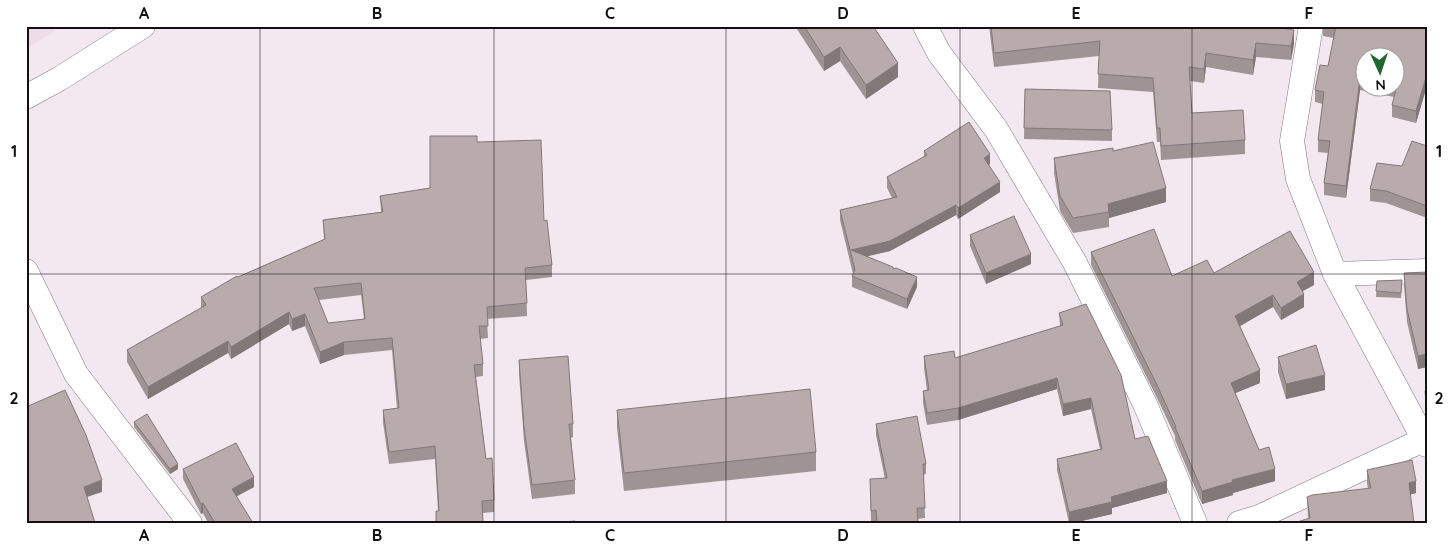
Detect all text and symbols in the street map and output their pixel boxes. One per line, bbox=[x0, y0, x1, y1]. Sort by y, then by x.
text: A bbox=[139, 3, 150, 23]
text: B bbox=[372, 3, 382, 23]
text: C bbox=[605, 3, 615, 23]
text: D bbox=[837, 3, 849, 23]
text: E bbox=[1071, 3, 1081, 23]
text: F bbox=[1305, 3, 1314, 23]
north arrow bbox=[1356, 48, 1406, 98]
text: N bbox=[1375, 76, 1386, 94]
text: 1 bbox=[11, 141, 17, 161]
text: 1 bbox=[1436, 141, 1442, 161]
text: 2 bbox=[9, 388, 19, 408]
text: 2 bbox=[1434, 388, 1444, 408]
text: A bbox=[139, 525, 150, 545]
text: B bbox=[372, 525, 382, 545]
text: C bbox=[605, 525, 615, 545]
text: D bbox=[837, 525, 849, 545]
text: E bbox=[1071, 525, 1081, 545]
text: F bbox=[1305, 525, 1314, 545]

